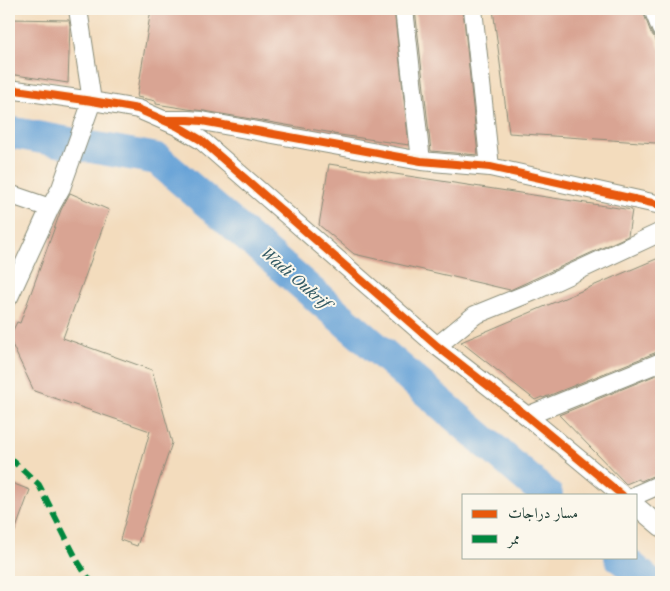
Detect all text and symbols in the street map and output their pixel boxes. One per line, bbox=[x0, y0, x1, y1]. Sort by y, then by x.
water label: Wadi Oukrif bbox=[257, 243, 337, 316]
legend bbox=[462, 494, 638, 558]
text: مسار دراجات bbox=[508, 503, 578, 522]
text: ممر bbox=[506, 529, 520, 549]

